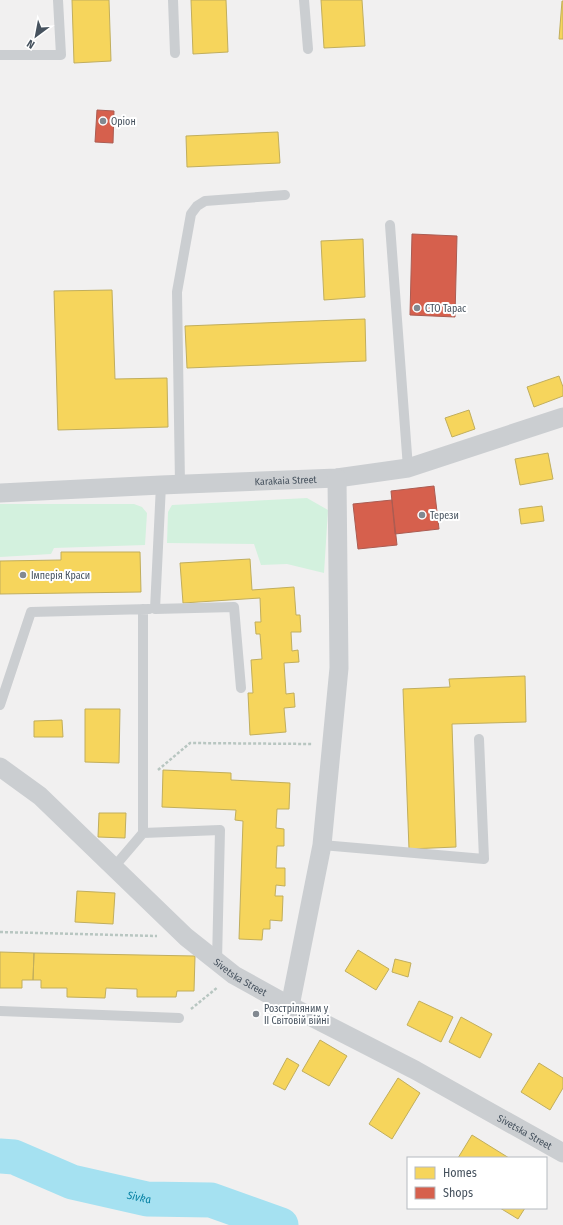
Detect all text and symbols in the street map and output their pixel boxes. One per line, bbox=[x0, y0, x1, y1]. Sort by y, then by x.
north arrow bbox=[16, 16, 56, 56]
text: N bbox=[25, 37, 37, 51]
place label: Оріон bbox=[111, 115, 136, 128]
marker: Оріон bbox=[98, 116, 108, 126]
marker: СТО Тарас bbox=[412, 303, 422, 313]
place label: СТО Тарас bbox=[425, 303, 467, 315]
street label: Karakaia Street bbox=[254, 474, 318, 488]
marker: Терези bbox=[417, 510, 427, 520]
place label: Терези bbox=[430, 510, 459, 522]
place label: Імперія Краси bbox=[31, 569, 90, 582]
marker: Імперія Краси bbox=[18, 570, 28, 580]
street label: Sivetska Street bbox=[211, 956, 269, 999]
place label: Розстріляним у II Світовій війні bbox=[264, 1002, 329, 1027]
marker: Розстріляним у II Світовій війні bbox=[251, 1009, 261, 1019]
street label: Sivetska Street bbox=[495, 1112, 554, 1153]
legend bbox=[407, 1157, 547, 1209]
text: Homes bbox=[443, 1166, 477, 1180]
text: Shops bbox=[443, 1186, 473, 1200]
water label: Sivka bbox=[125, 1188, 151, 1206]

